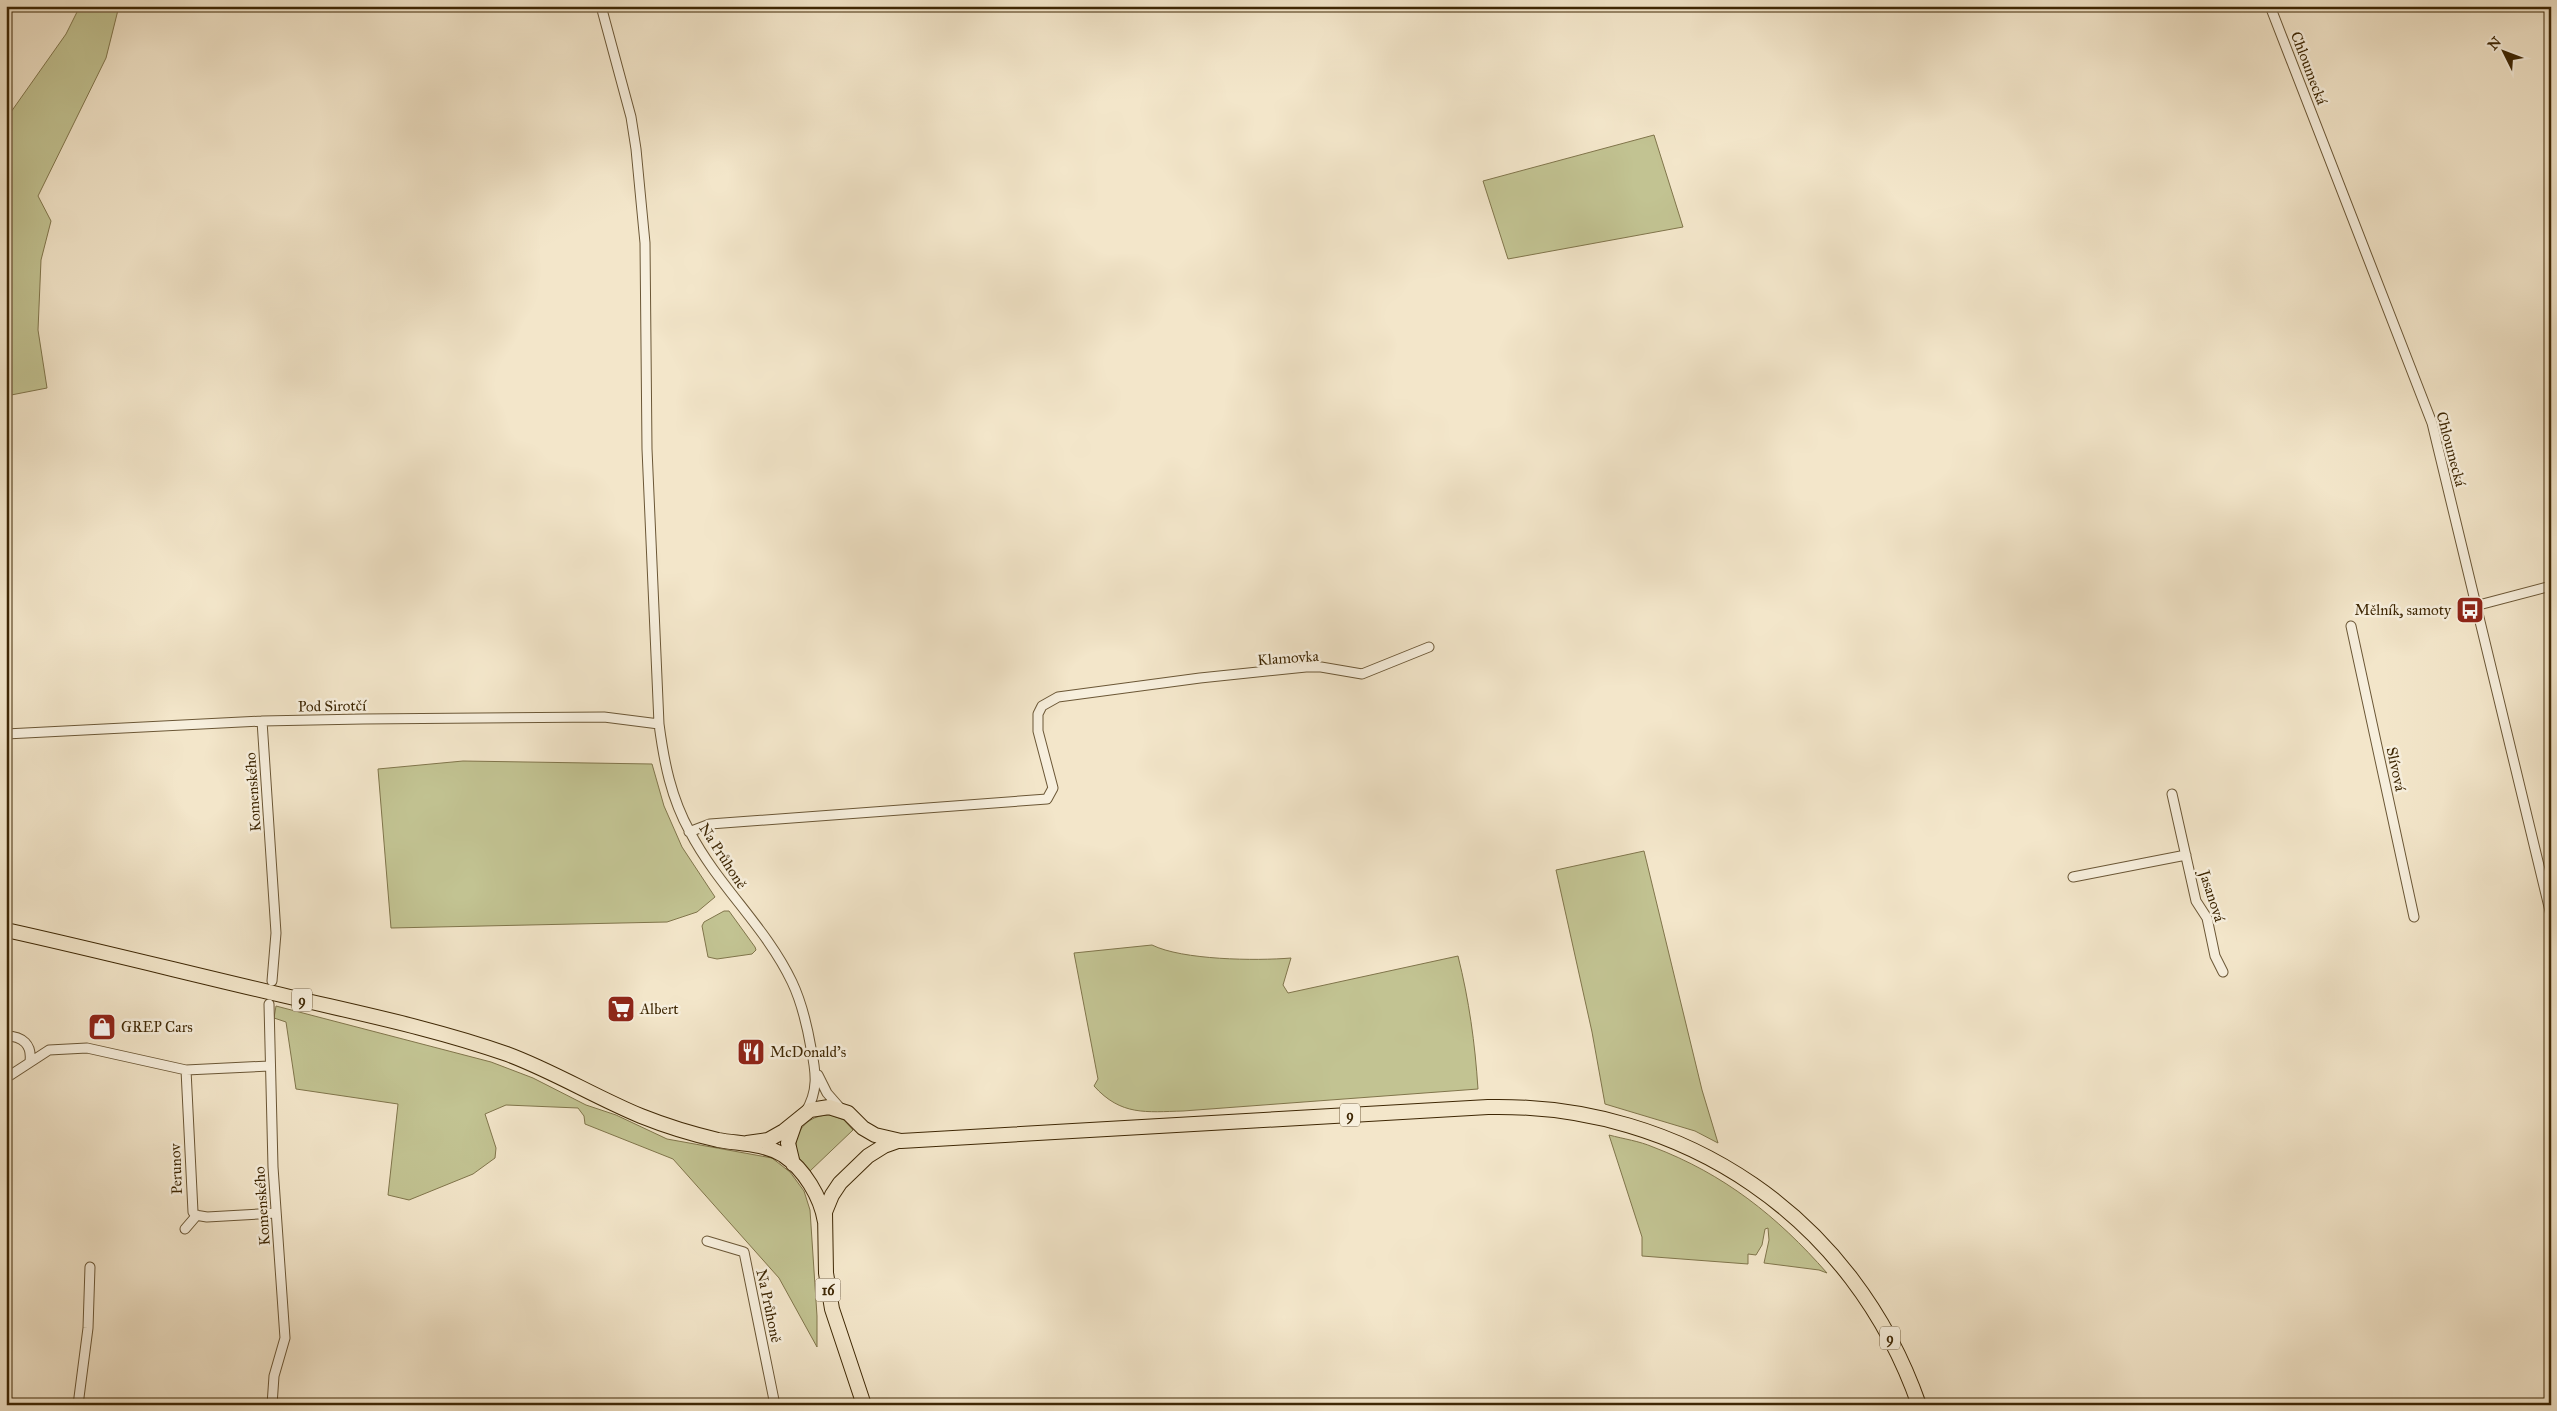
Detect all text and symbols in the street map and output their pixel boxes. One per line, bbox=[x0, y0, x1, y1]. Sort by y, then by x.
north arrow bbox=[2480, 28, 2530, 78]
street label: Chloumecká bbox=[2287, 29, 2331, 108]
text: N bbox=[2484, 33, 2505, 54]
street label: Chloumecká bbox=[2432, 410, 2470, 489]
bus stop icon: Mělník, samoty bbox=[2455, 595, 2485, 625]
place label: Mělník, samoty bbox=[2355, 601, 2452, 619]
street label: Klamovka bbox=[1257, 647, 1320, 669]
street label: Pod Sirotčí bbox=[298, 696, 367, 716]
street label: Slívová bbox=[2383, 745, 2410, 793]
street label: Komenského bbox=[241, 751, 265, 832]
street label: Na Průhoně bbox=[695, 820, 751, 892]
street label: Jasanová bbox=[2194, 866, 2229, 925]
road number: 9 bbox=[292, 988, 312, 1012]
supermarket icon: Albert bbox=[606, 994, 636, 1024]
place label: Albert bbox=[639, 1000, 679, 1018]
shop icon: GREP Cars bbox=[87, 1012, 117, 1042]
place label: GREP Cars bbox=[121, 1018, 193, 1036]
restaurant icon: McDonald's bbox=[736, 1037, 766, 1067]
place label: McDonald's bbox=[770, 1043, 846, 1061]
road number: 9 bbox=[1340, 1104, 1360, 1126]
street label: Perunov bbox=[166, 1142, 186, 1195]
street label: Komenského bbox=[250, 1165, 274, 1246]
street label: Na Průhoně bbox=[752, 1268, 786, 1344]
road number: 16 bbox=[816, 1278, 840, 1302]
road number: 9 bbox=[1880, 1326, 1900, 1350]

